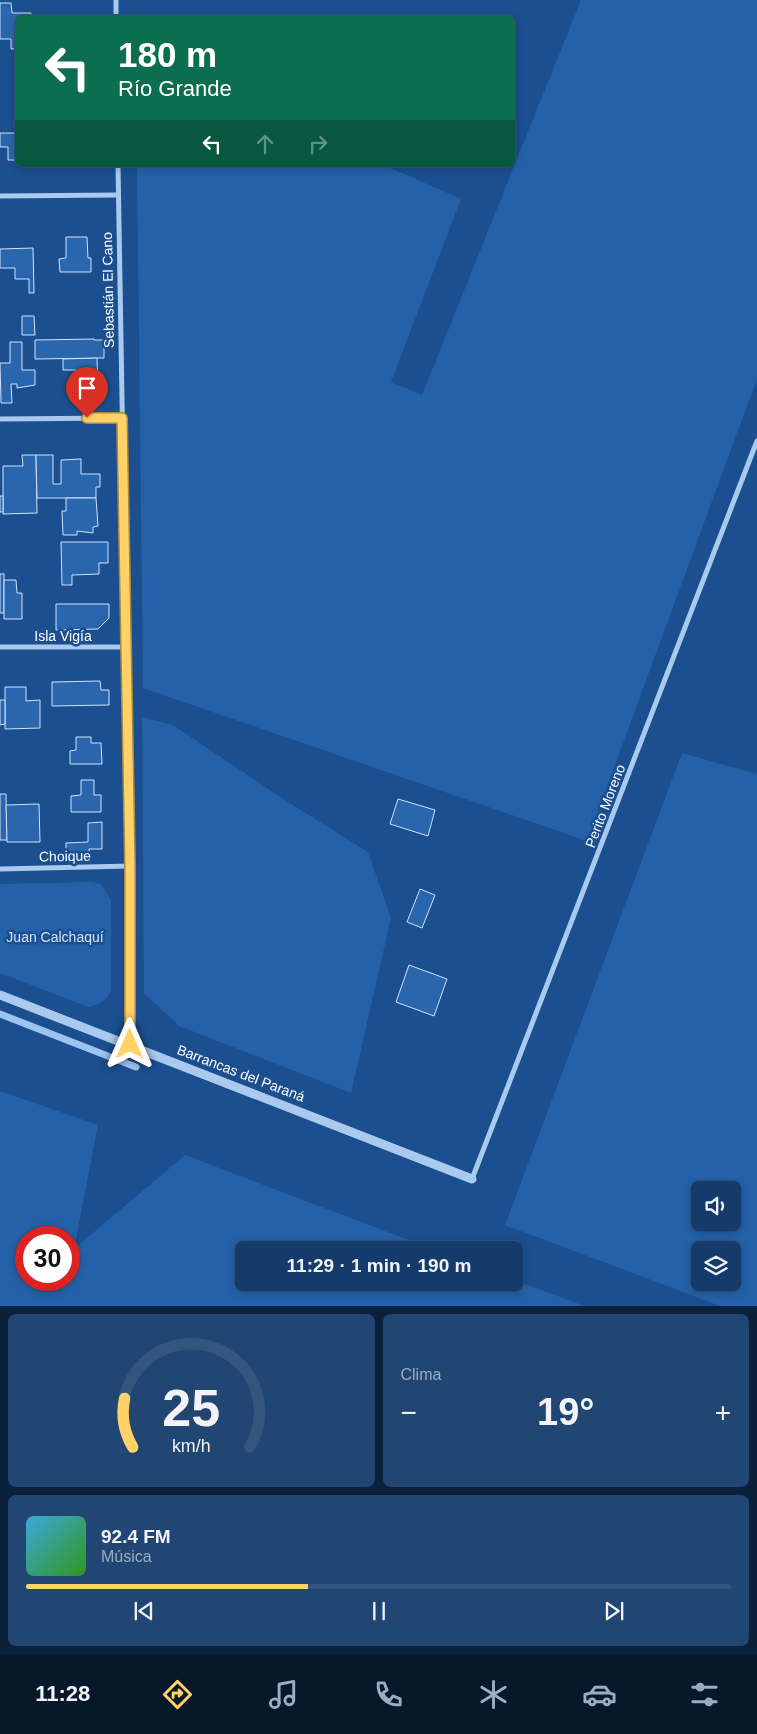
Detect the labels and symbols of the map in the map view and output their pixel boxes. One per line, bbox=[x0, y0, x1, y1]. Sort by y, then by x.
street label: Sebastián El Cano bbox=[99, 232, 117, 348]
pin bbox=[66, 367, 108, 418]
street label: Isla Vigía bbox=[34, 628, 92, 644]
street label: Perito Moreno bbox=[582, 762, 628, 850]
street label: Choique bbox=[39, 848, 91, 864]
park label: Juan Calchaquí bbox=[6, 929, 104, 945]
position arrow bbox=[103, 1017, 155, 1069]
street label: Barrancas del Paraná bbox=[175, 1041, 307, 1105]
speed limit sign: 30 bbox=[15, 1226, 80, 1291]

